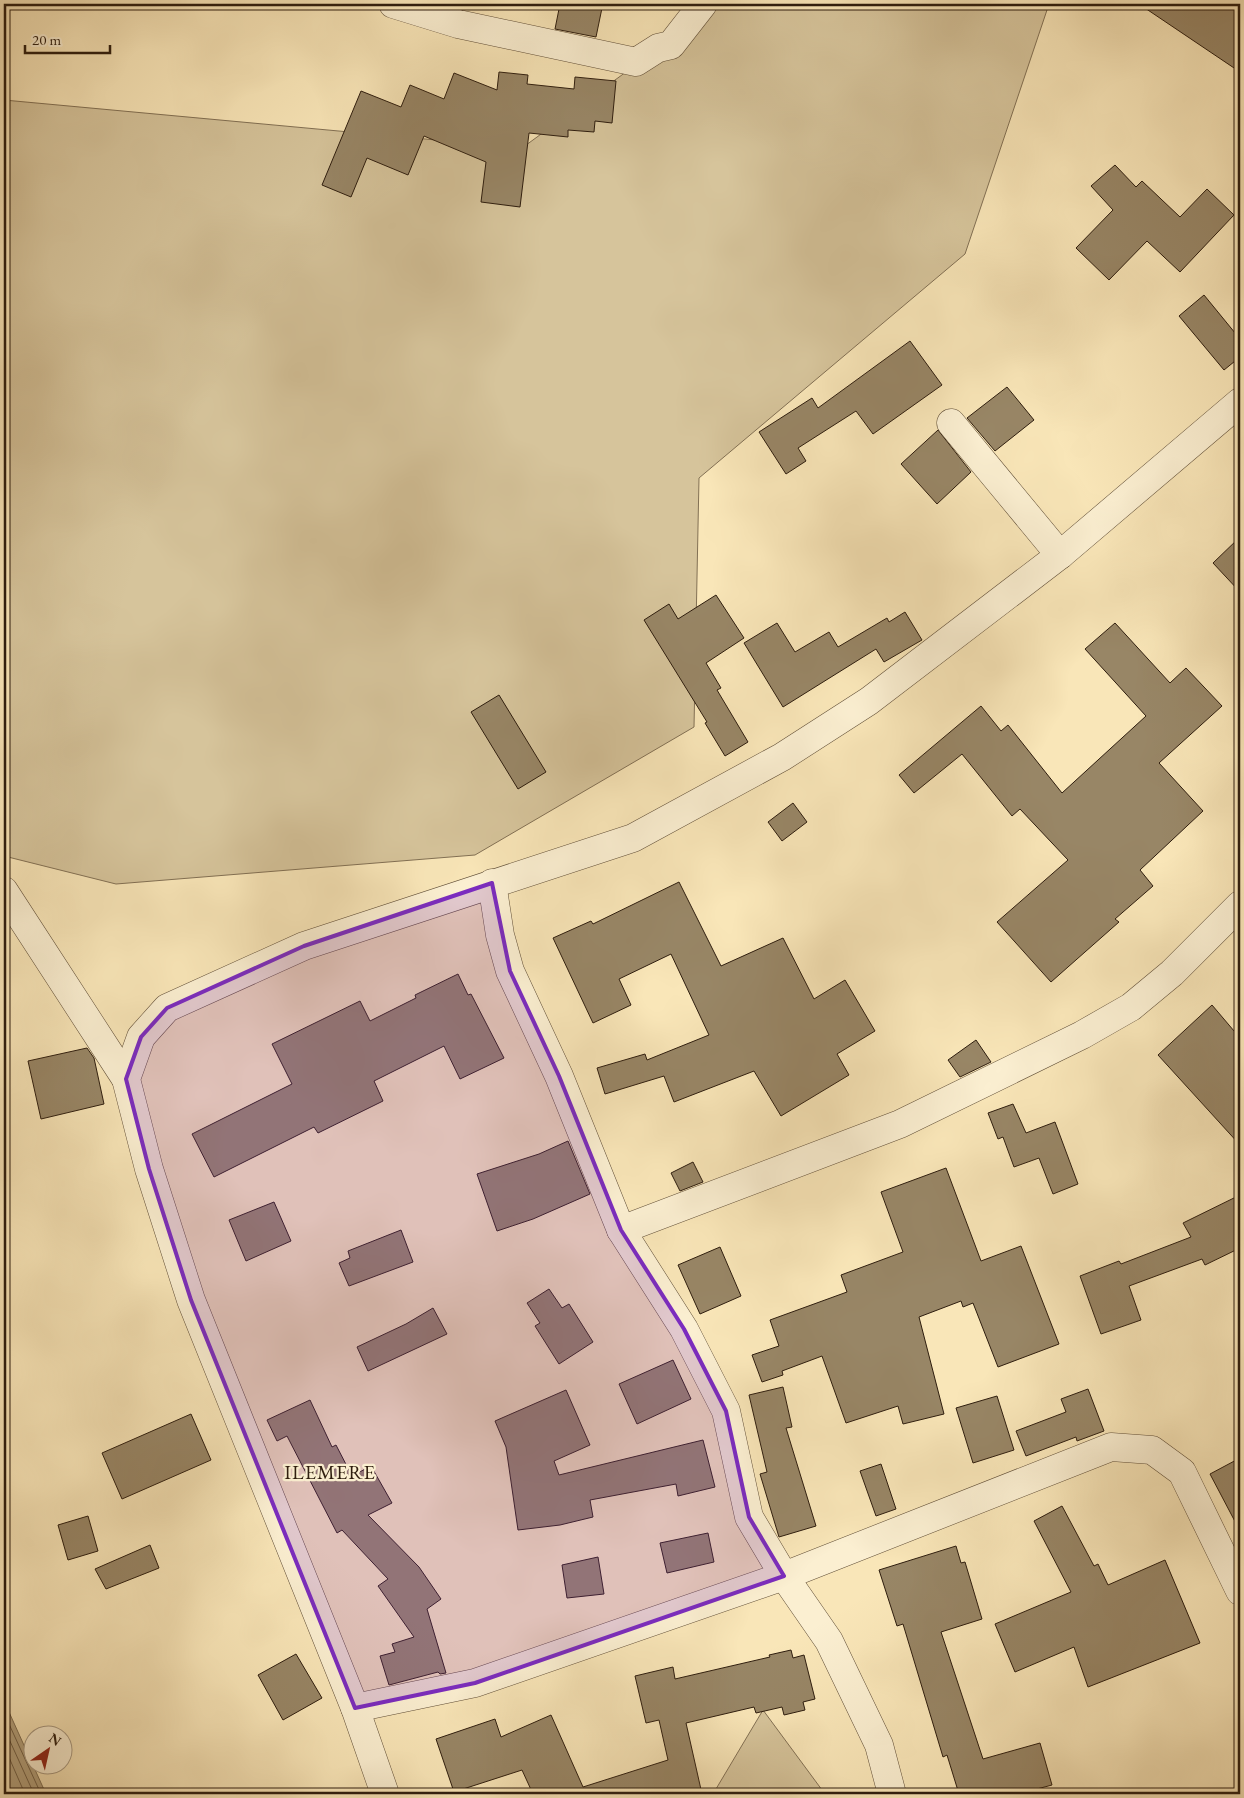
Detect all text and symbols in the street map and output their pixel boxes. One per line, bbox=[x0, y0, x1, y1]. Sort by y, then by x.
scale bar bbox=[25, 22, 110, 54]
text: 20 m bbox=[32, 30, 61, 49]
district label: ILEMERE bbox=[284, 1459, 376, 1485]
north arrow bbox=[22, 1726, 72, 1776]
text: N bbox=[46, 1729, 66, 1750]

